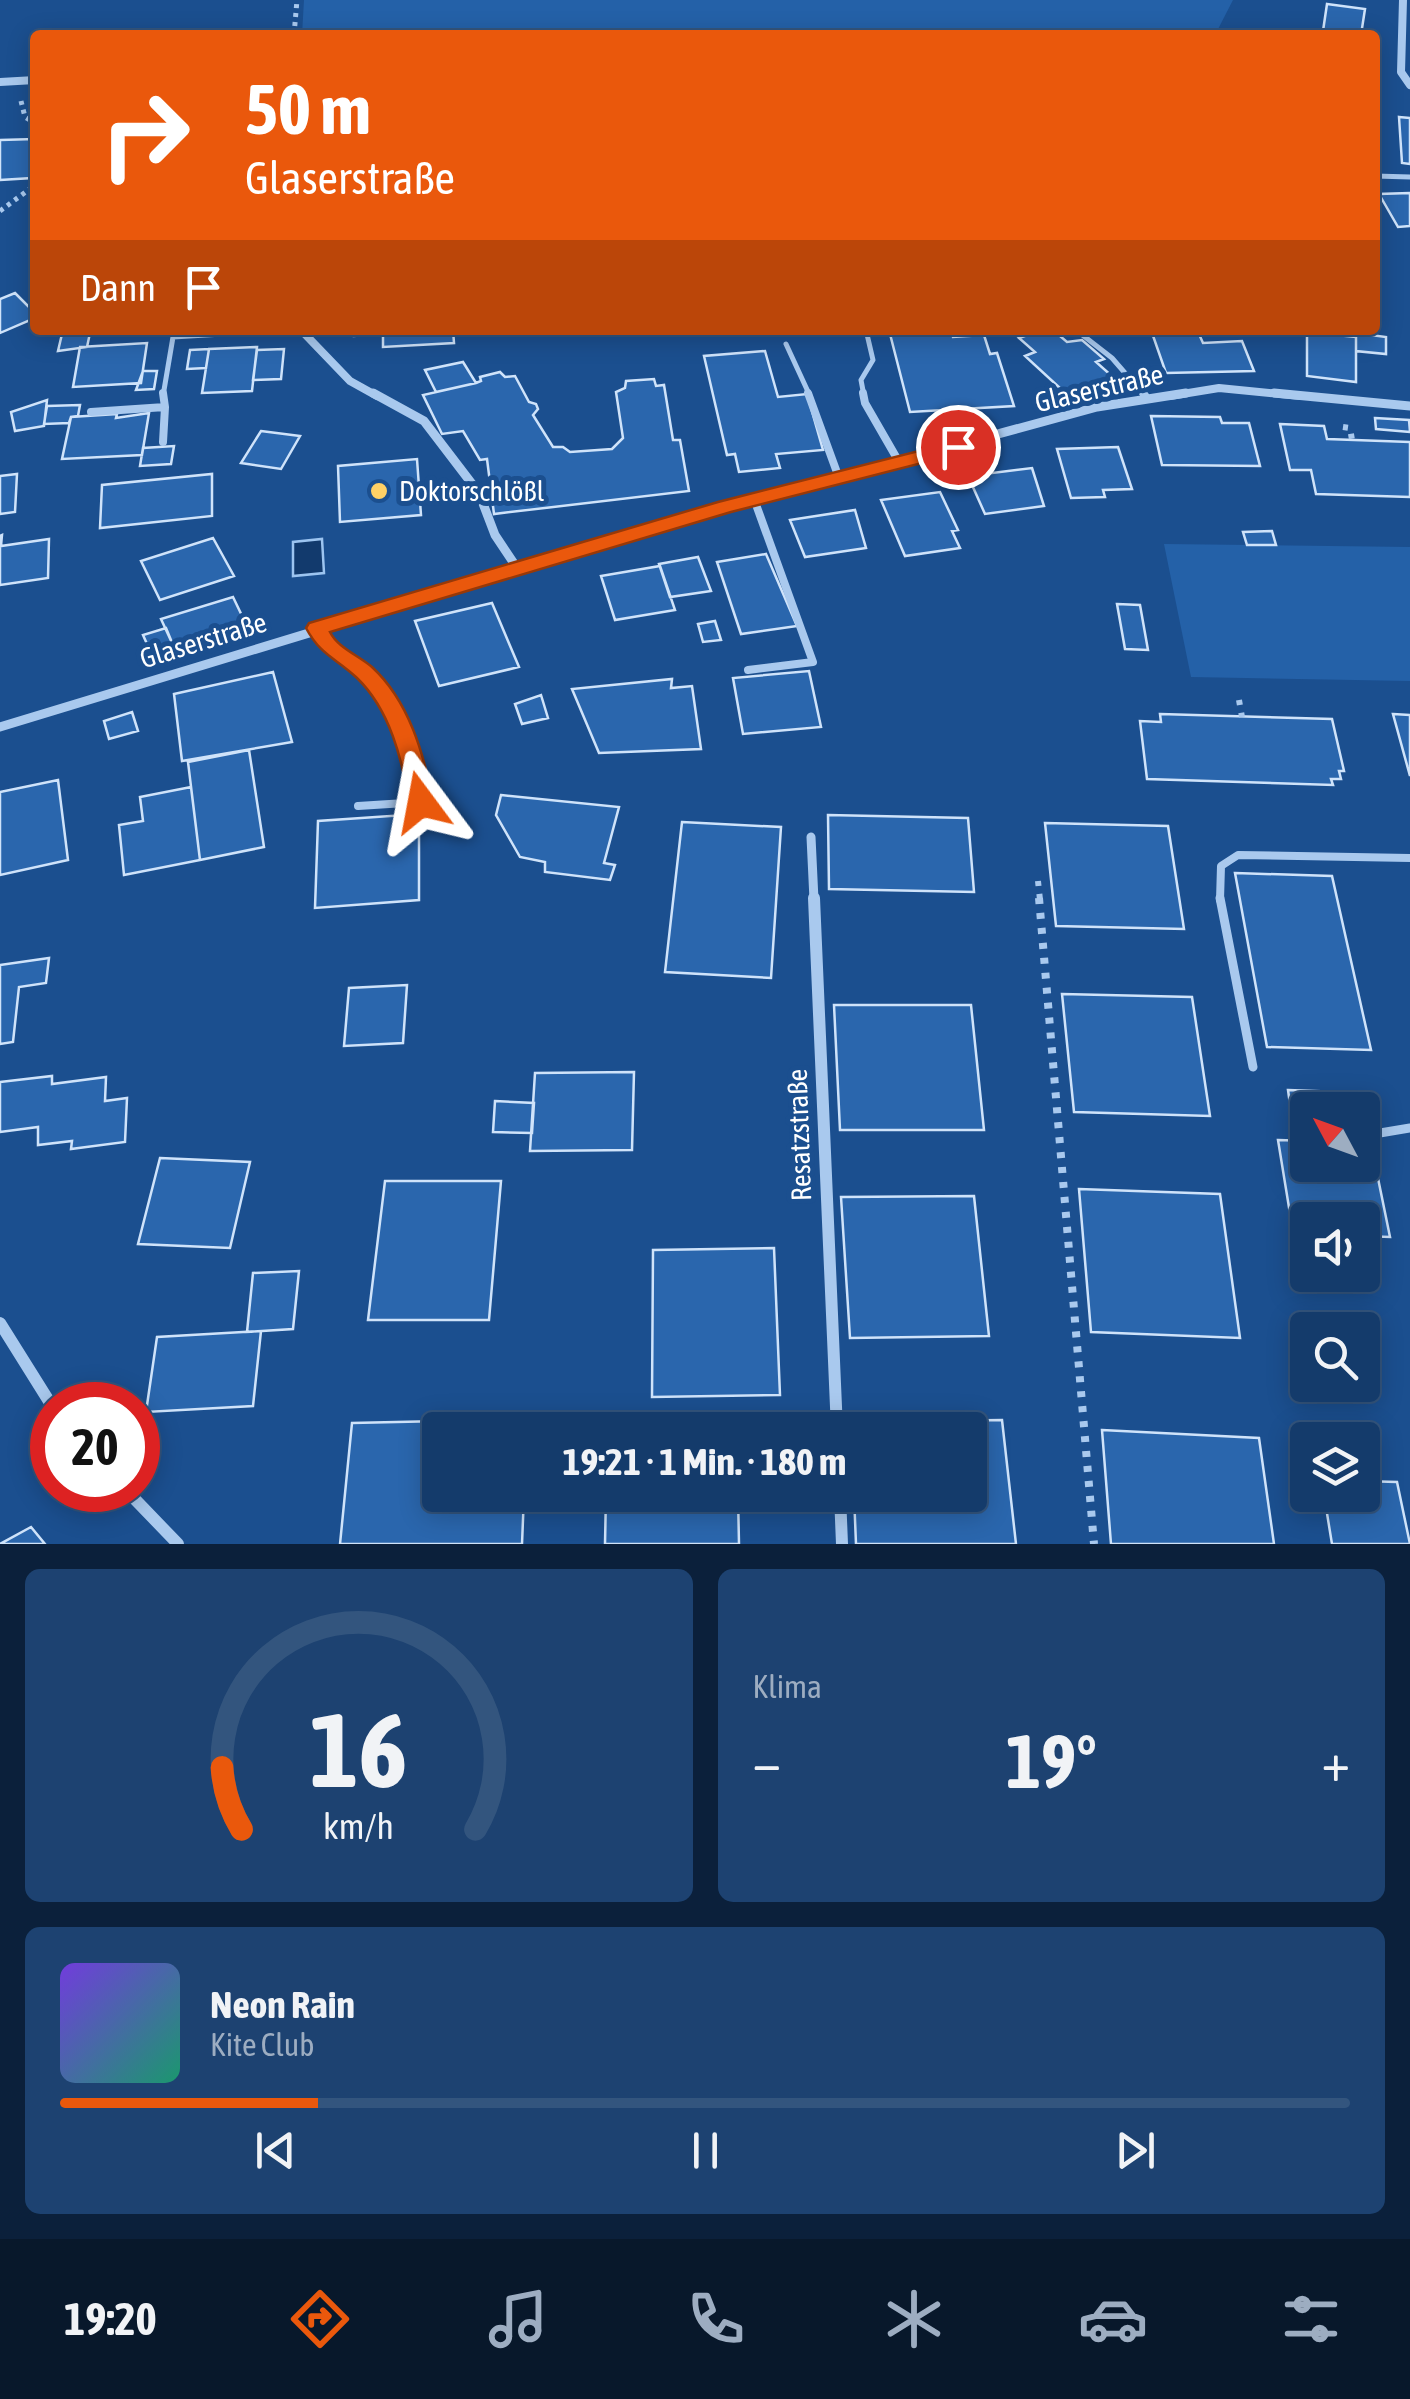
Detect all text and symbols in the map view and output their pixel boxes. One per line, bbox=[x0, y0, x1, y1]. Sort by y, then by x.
text: 50 m bbox=[245, 69, 371, 149]
icon: right bbox=[80, 70, 210, 200]
text: Glaserstraße bbox=[245, 152, 455, 204]
icon: arrive bbox=[176, 260, 231, 315]
text: Dann bbox=[80, 266, 156, 309]
street label: Glaserstraße bbox=[1032, 358, 1166, 418]
pin bbox=[916, 405, 1001, 490]
icon: arrive bbox=[931, 420, 986, 475]
place label: Doktorschlößl bbox=[399, 475, 545, 507]
marker: Doktorschlößl bbox=[368, 480, 390, 502]
street label: Glaserstraße bbox=[136, 606, 270, 674]
position arrow bbox=[369, 750, 473, 854]
street label: Resatzstraße bbox=[781, 1068, 817, 1202]
north arrow bbox=[1290, 1092, 1380, 1182]
map controls bbox=[1290, 1092, 1380, 1512]
button: sound bbox=[1290, 1202, 1380, 1292]
button: search bbox=[1290, 1312, 1380, 1402]
speed limit sign: 20 bbox=[30, 1382, 160, 1512]
button: layers bbox=[1290, 1422, 1380, 1512]
text: 19:21 · 1 Min. · 180 m bbox=[563, 1440, 846, 1483]
text: Klima bbox=[753, 1668, 822, 1705]
text: 16 bbox=[310, 1690, 408, 1809]
text: 19° bbox=[1006, 1718, 1097, 1804]
text: − bbox=[753, 1730, 781, 1793]
text: + bbox=[1321, 1730, 1350, 1793]
text: km/h bbox=[323, 1806, 394, 1847]
text: Neon Rain bbox=[210, 1983, 355, 2026]
text: Kite Club bbox=[210, 2026, 314, 2063]
icon: previous bbox=[248, 2123, 303, 2178]
icon: pause bbox=[678, 2123, 733, 2178]
icon: next bbox=[1108, 2123, 1163, 2178]
icon: directions bbox=[285, 2284, 355, 2354]
icon: music bbox=[483, 2284, 553, 2354]
icon: phone bbox=[681, 2284, 751, 2354]
icon: climate bbox=[879, 2284, 949, 2354]
icon: car bbox=[1078, 2284, 1148, 2354]
icon: filters bbox=[1276, 2284, 1346, 2354]
text: 19:20 bbox=[64, 2293, 157, 2345]

